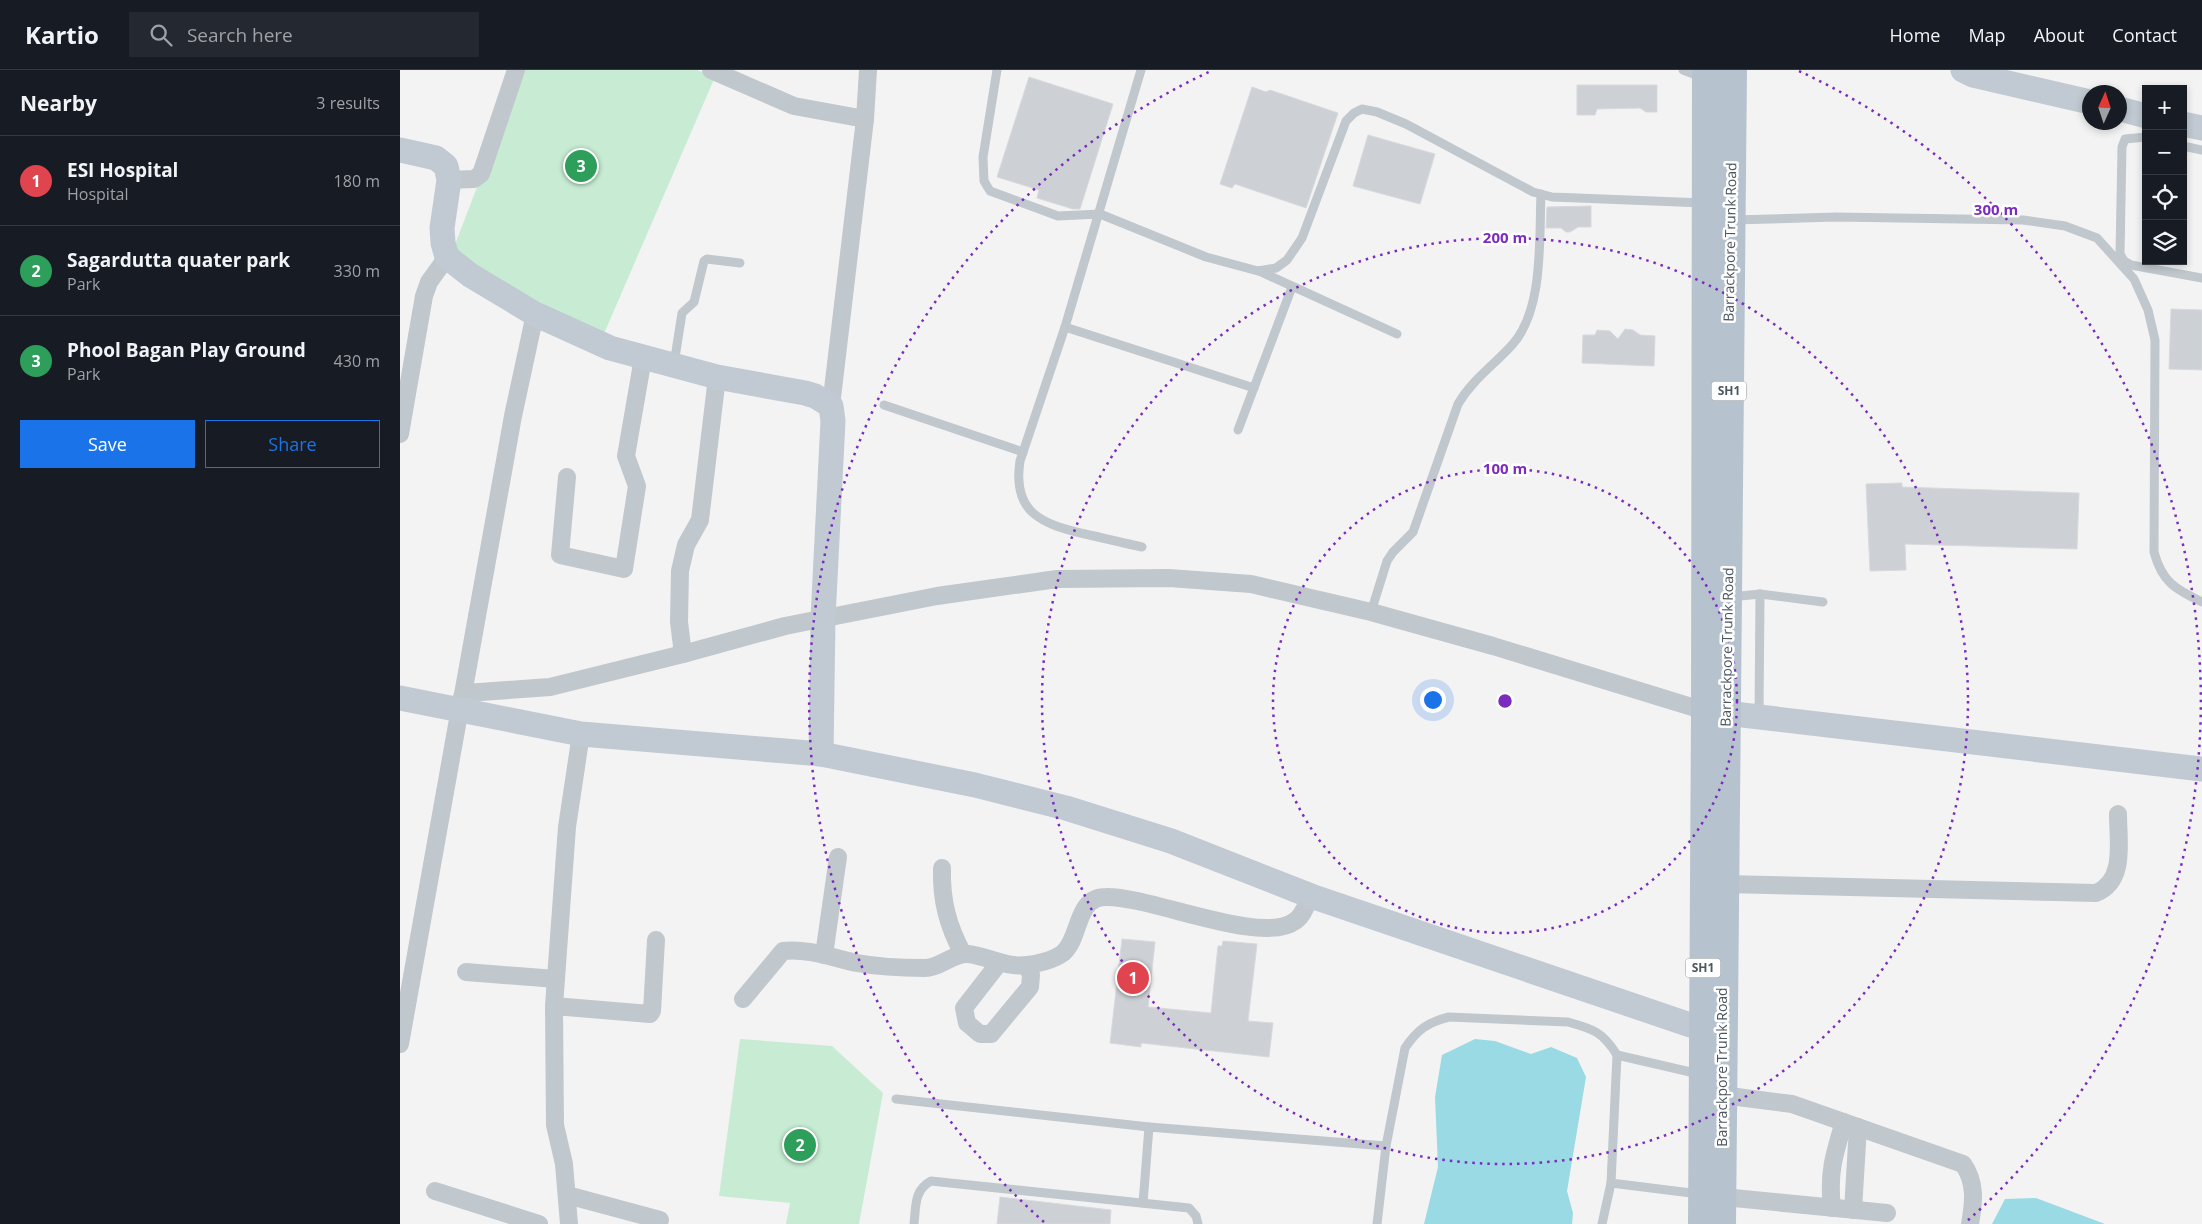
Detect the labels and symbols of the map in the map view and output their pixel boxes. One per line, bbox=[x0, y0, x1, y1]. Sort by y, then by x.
north arrow bbox=[2082, 85, 2127, 130]
pin: 3 bbox=[565, 147, 597, 185]
street label: Barrackpore Trunk Road bbox=[1719, 162, 1740, 322]
text: 300 m bbox=[1974, 199, 2018, 219]
text: 200 m bbox=[1483, 227, 1527, 247]
road number: SH1 bbox=[1712, 382, 1746, 401]
text: 100 m bbox=[1483, 458, 1527, 478]
street label: Barrackpore Trunk Road bbox=[1716, 567, 1737, 727]
your location bbox=[1420, 687, 1446, 713]
centre of rings bbox=[1496, 692, 1514, 710]
road number: SH1 bbox=[1686, 958, 1720, 978]
pin: 1 bbox=[1117, 959, 1149, 997]
street label: Barrackpore Trunk Road bbox=[1712, 987, 1731, 1147]
pin: 2 bbox=[784, 1126, 816, 1164]

